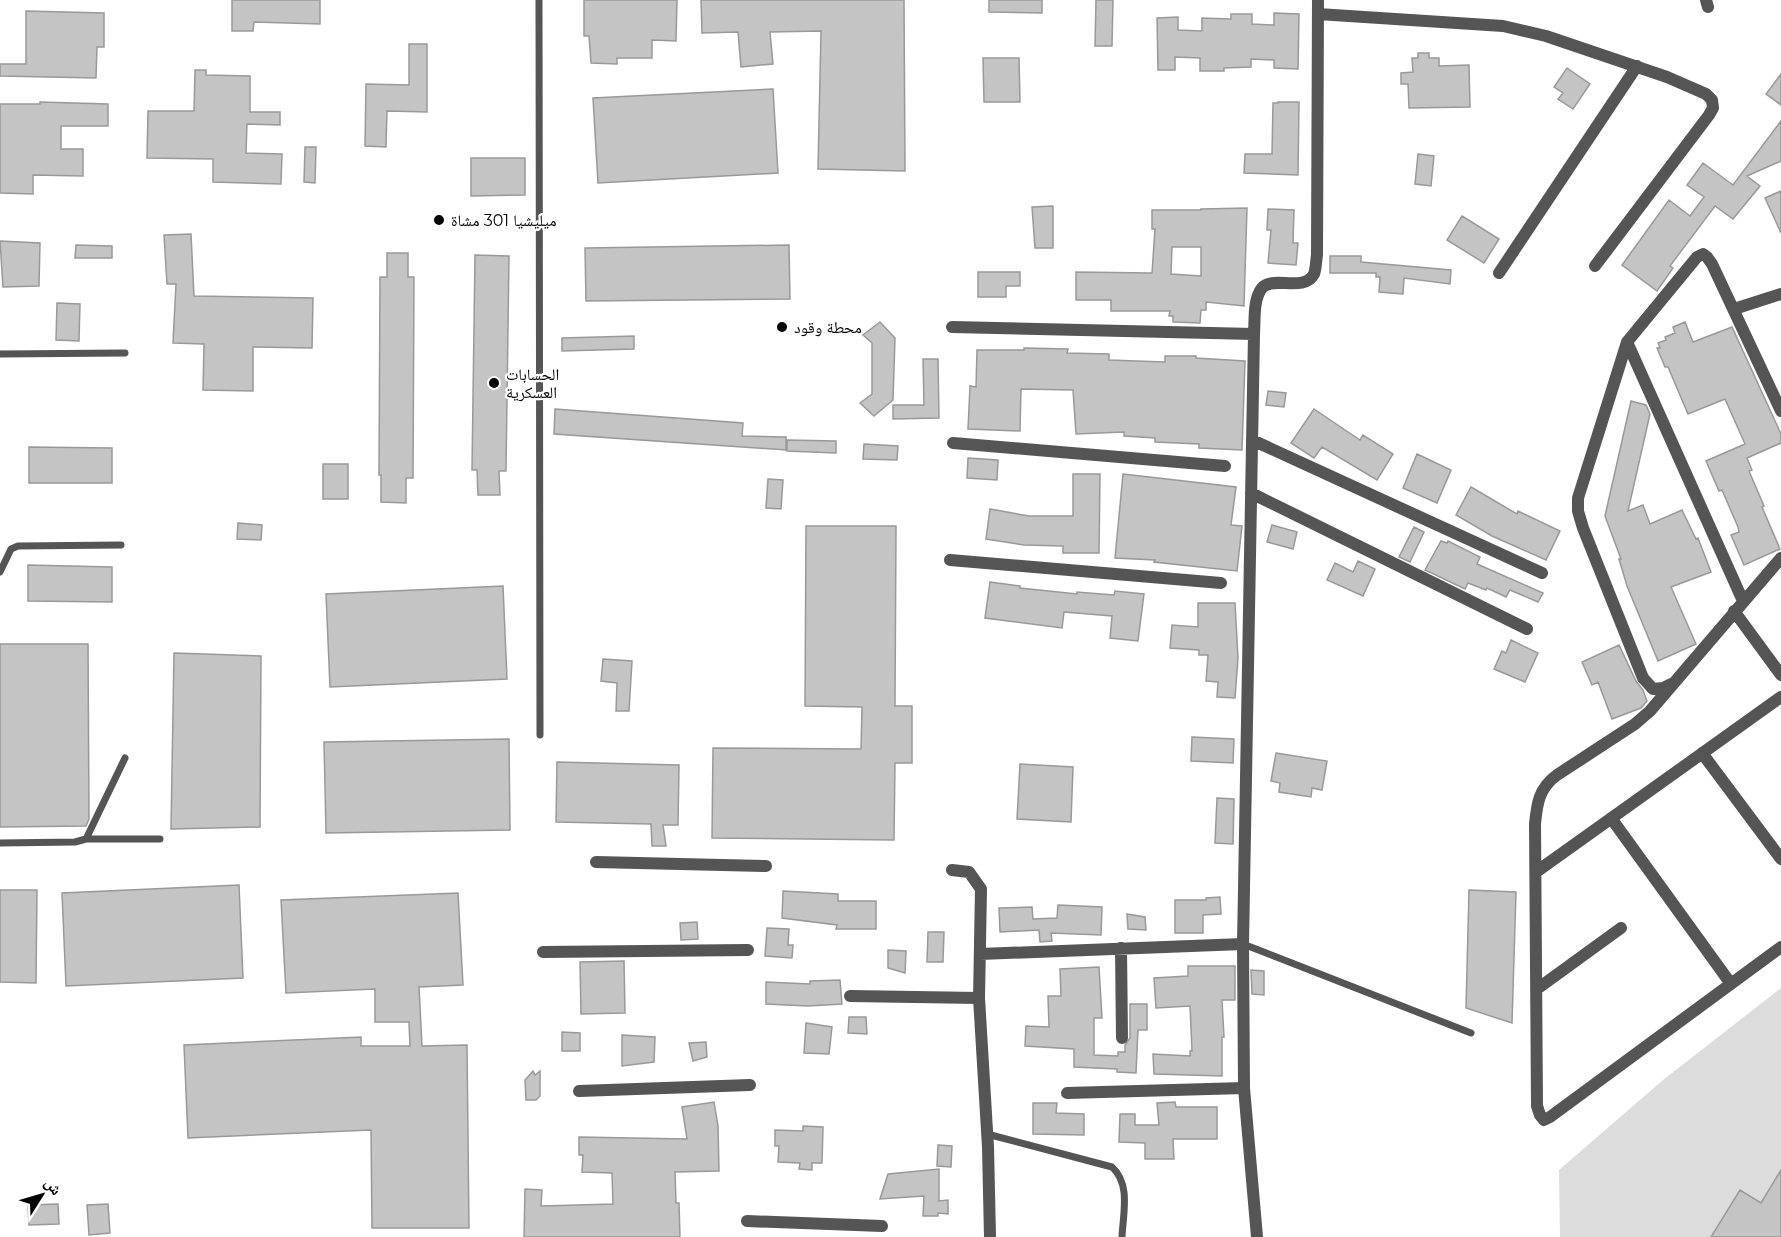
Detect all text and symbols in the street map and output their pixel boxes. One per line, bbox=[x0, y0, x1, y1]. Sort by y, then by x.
place label: ميليشيا 301 مشاة bbox=[451, 211, 556, 230]
marker: ميليشيا 301 مشاة bbox=[432, 213, 446, 227]
place label: محطة وقود bbox=[794, 318, 862, 337]
marker: محطة وقود bbox=[775, 320, 789, 334]
place label: الحسابات العسكرية bbox=[506, 365, 559, 402]
marker: الحسابات العسكرية bbox=[487, 376, 501, 390]
north arrow bbox=[12, 1165, 72, 1225]
text: ش bbox=[41, 1174, 66, 1199]

